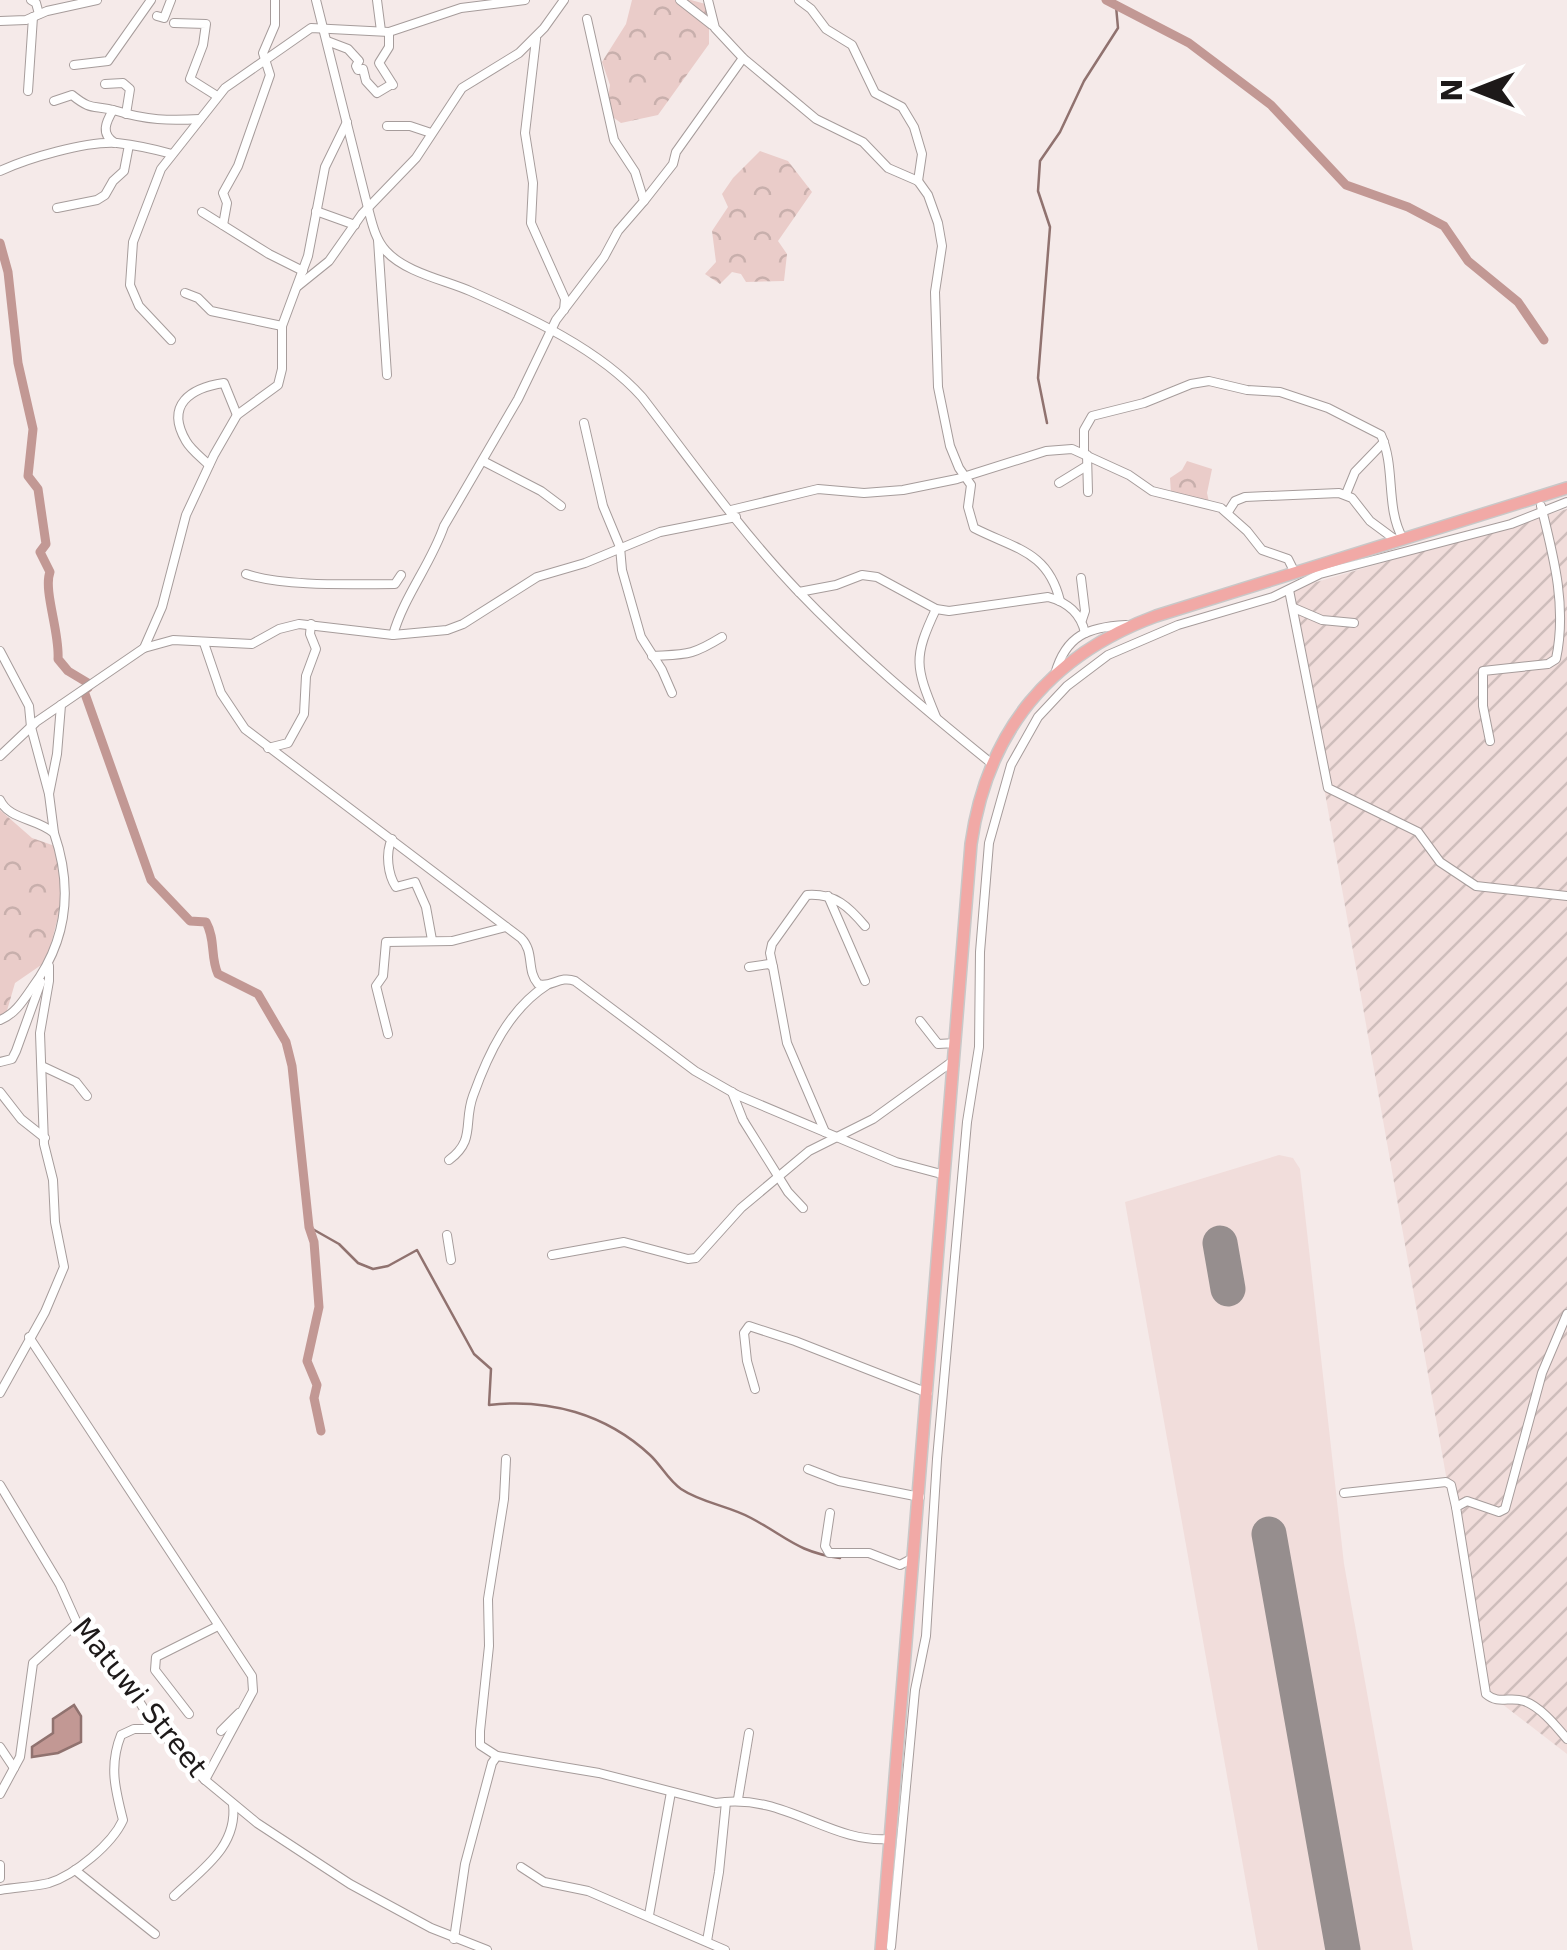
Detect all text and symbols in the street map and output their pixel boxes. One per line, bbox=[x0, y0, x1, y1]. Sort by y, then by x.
north arrow bbox=[1427, 40, 1527, 140]
text: N bbox=[1436, 78, 1469, 102]
street label: Matuwi Street bbox=[66, 1611, 214, 1783]

